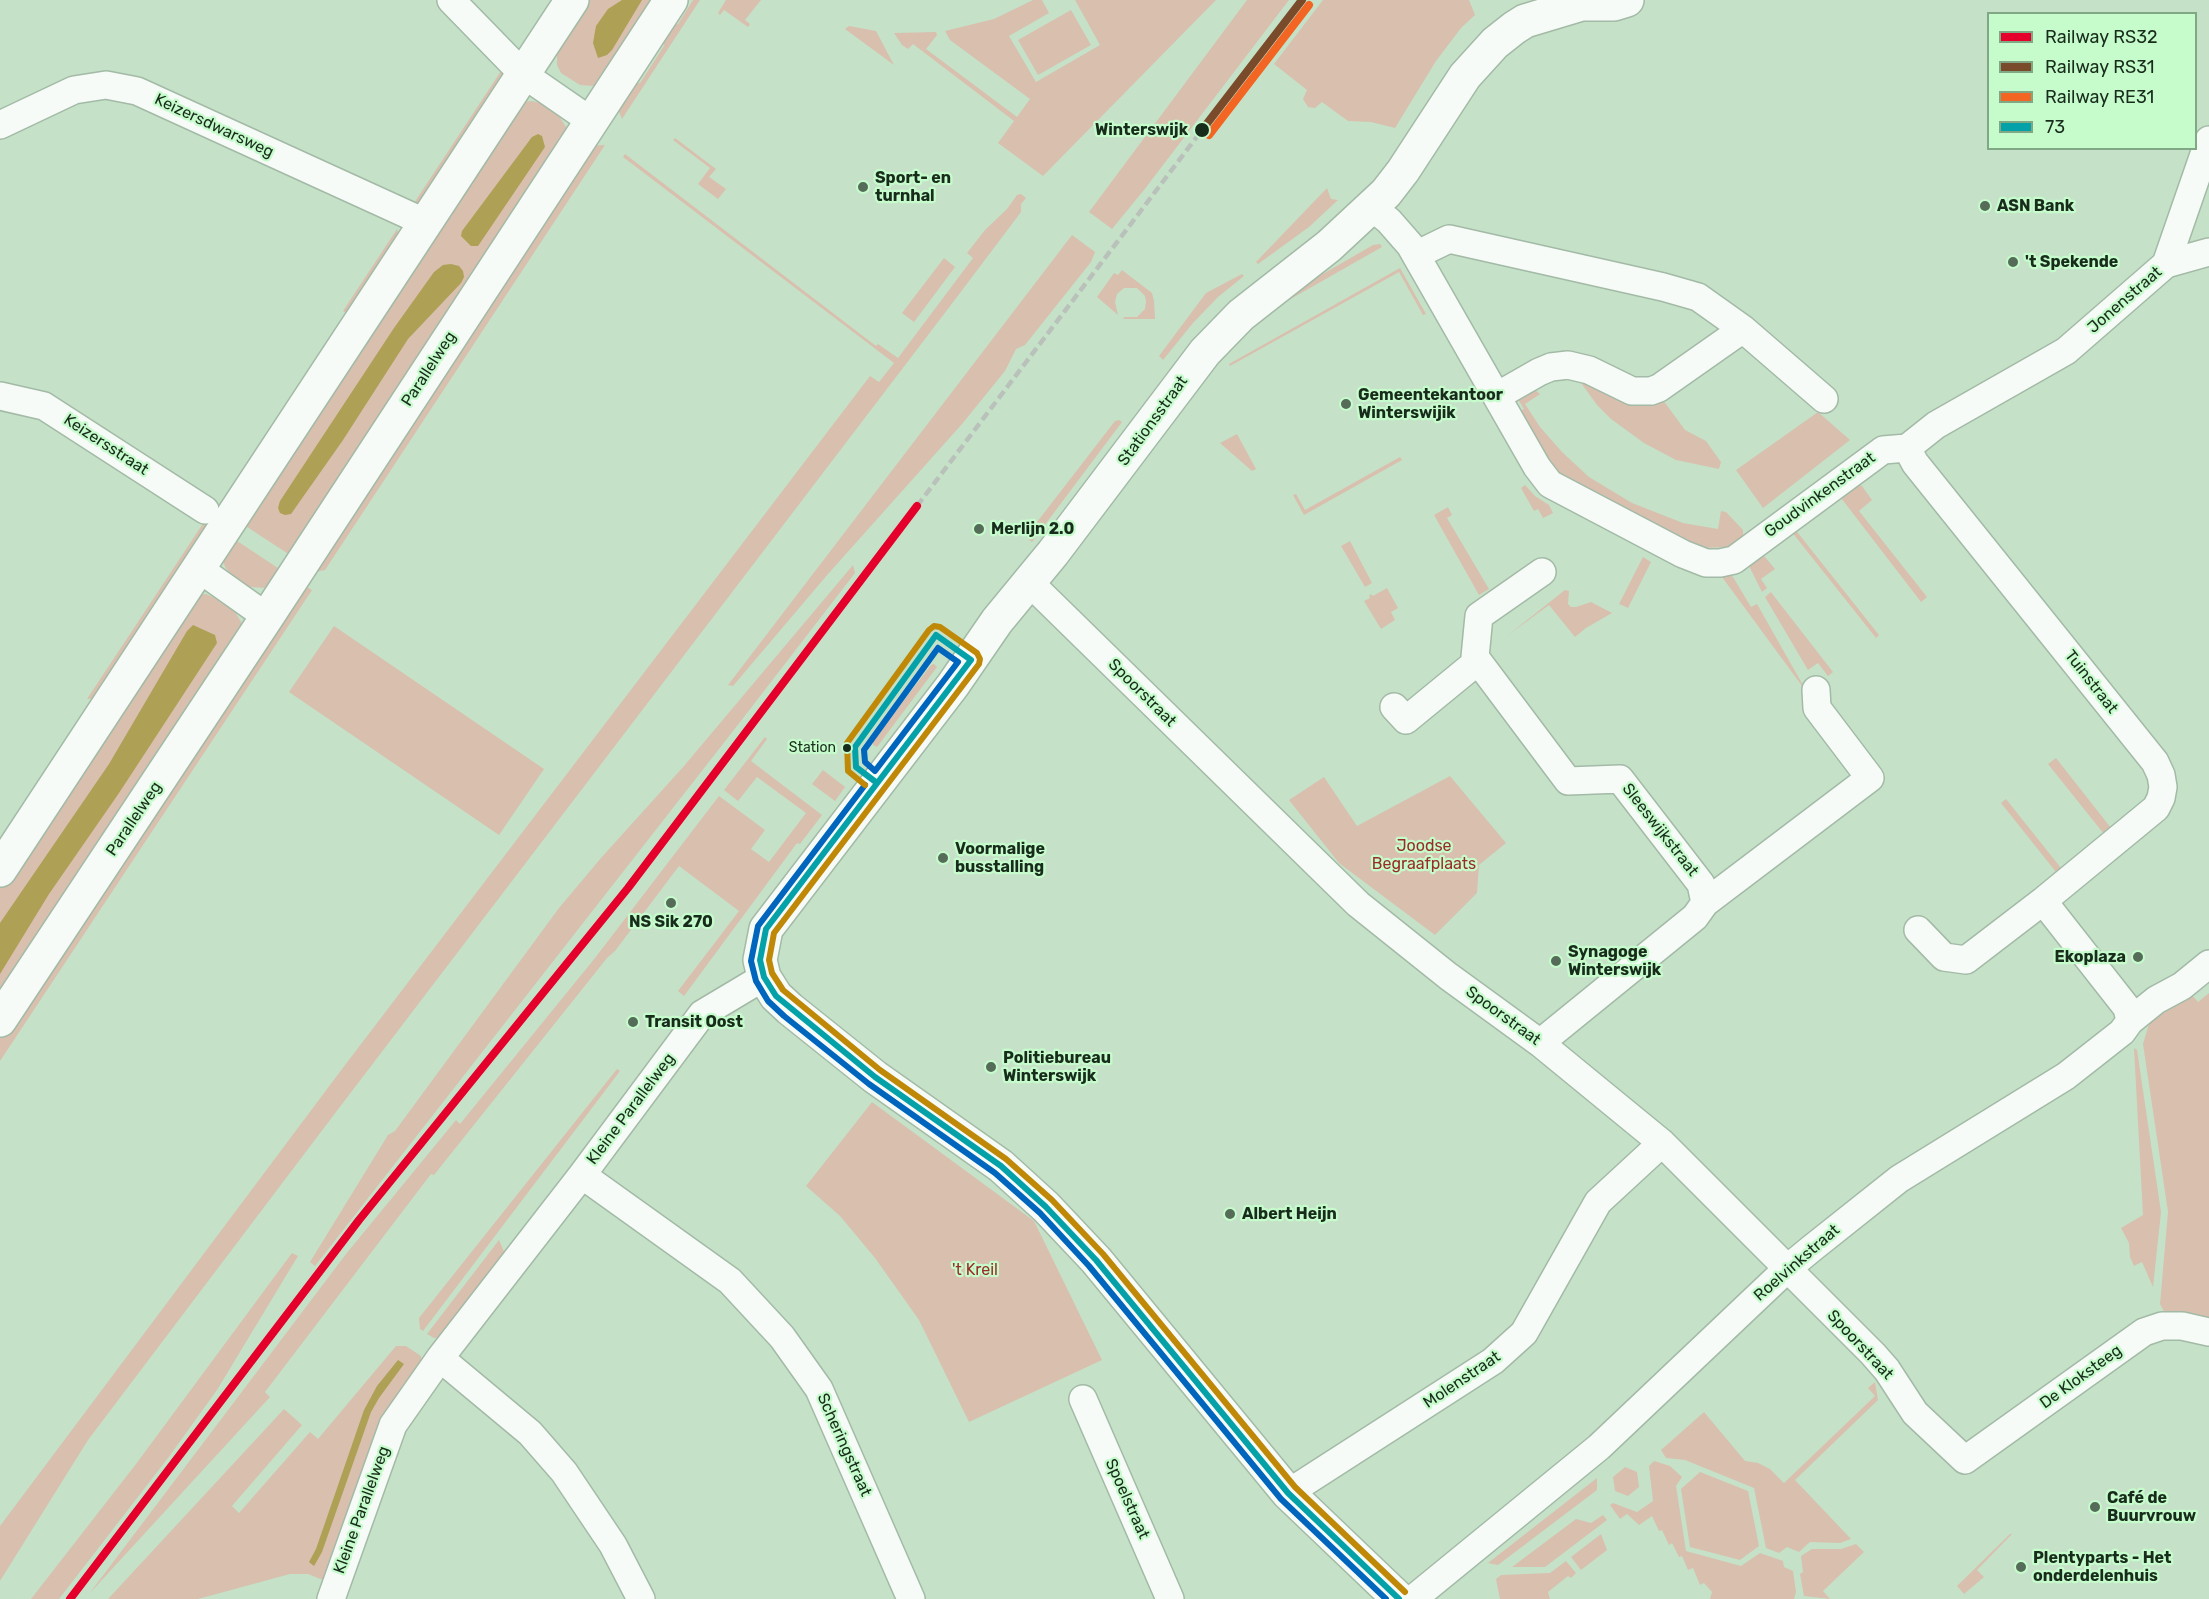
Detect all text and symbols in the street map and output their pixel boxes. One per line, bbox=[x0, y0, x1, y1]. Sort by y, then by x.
legend bbox=[1987, 12, 2197, 150]
text: Railway RS32 bbox=[2045, 26, 2158, 48]
text: Railway RS31 bbox=[2045, 56, 2154, 78]
text: Railway RE31 bbox=[2045, 86, 2154, 108]
street label: Keizersdwarsweg bbox=[151, 90, 277, 162]
text: 73 bbox=[2045, 116, 2065, 138]
place label: Winterswijk bbox=[1095, 120, 1188, 140]
marker: Winterswijk bbox=[1193, 121, 1211, 139]
place label: Sport- en turnhal bbox=[875, 168, 951, 206]
marker: Sport- en turnhal bbox=[856, 180, 870, 194]
place label: ASN Bank bbox=[1997, 196, 2074, 216]
marker: ASN Bank bbox=[1978, 199, 1992, 213]
place label: 't Spekende bbox=[2025, 252, 2118, 272]
marker: 't Spekende bbox=[2006, 255, 2020, 269]
street label: Jonenstraat bbox=[2084, 263, 2166, 337]
street label: Parallelweg bbox=[398, 328, 460, 410]
street label: Stationsstraat bbox=[1114, 372, 1192, 470]
place label: Gemeentekantoor Winterswijik bbox=[1358, 385, 1503, 423]
marker: Gemeentekantoor Winterswijik bbox=[1339, 397, 1353, 411]
street label: Keizersstraat bbox=[60, 410, 152, 480]
street label: Goudvinkenstraat bbox=[1761, 448, 1879, 542]
place label: Merlijn 2.0 bbox=[991, 519, 1074, 539]
marker: Merlijn 2.0 bbox=[972, 522, 986, 536]
street label: Tuinstraat bbox=[2060, 646, 2122, 718]
street label: Spoorstraat bbox=[1104, 655, 1180, 731]
place label: Station bbox=[789, 740, 836, 756]
marker: Station bbox=[841, 742, 853, 754]
street label: Parallelweg bbox=[102, 778, 166, 860]
street label: Sleeswijkstraat bbox=[1618, 780, 1702, 880]
park label: Joodse Begraafplaats bbox=[1372, 836, 1476, 874]
place label: Voormalige busstalling bbox=[955, 839, 1045, 877]
marker: Voormalige busstalling bbox=[936, 851, 950, 865]
marker: NS Sik 270 bbox=[664, 896, 678, 910]
place label: NS Sik 270 bbox=[629, 912, 713, 932]
place label: Synagoge Winterswijk bbox=[1568, 942, 1661, 980]
place label: Ekoplaza bbox=[2055, 947, 2126, 967]
marker: Ekoplaza bbox=[2131, 950, 2145, 964]
marker: Synagoge Winterswijk bbox=[1549, 954, 1563, 968]
street label: Spoorstraat bbox=[1462, 982, 1544, 1050]
place label: Transit Oost bbox=[645, 1012, 743, 1032]
marker: Transit Oost bbox=[626, 1015, 640, 1029]
place label: Politiebureau Winterswijk bbox=[1003, 1048, 1111, 1086]
street label: Kleine Parallelweg bbox=[583, 1050, 679, 1168]
marker: Politiebureau Winterswijk bbox=[984, 1060, 998, 1074]
place label: Albert Heijn bbox=[1242, 1204, 1337, 1224]
marker: Albert Heijn bbox=[1223, 1207, 1237, 1221]
street label: Roelvinkstraat bbox=[1750, 1221, 1844, 1305]
park label: 't Kreil bbox=[952, 1260, 998, 1280]
street label: Spoorstraat bbox=[1823, 1306, 1897, 1384]
street label: De Kloksteeg bbox=[2036, 1341, 2126, 1413]
street label: Molenstraat bbox=[1420, 1347, 1504, 1413]
street label: Scheringstraat bbox=[813, 1390, 875, 1500]
street label: Kleine Parallelweg bbox=[330, 1444, 394, 1576]
street label: Spoelstraat bbox=[1101, 1456, 1153, 1542]
place label: Café de Buurvrouw bbox=[2107, 1488, 2196, 1526]
marker: Café de Buurvrouw bbox=[2088, 1500, 2102, 1514]
place label: Plentyparts - Het onderdelenhuis bbox=[2033, 1548, 2172, 1586]
marker: Plentyparts - Het onderdelenhuis bbox=[2014, 1560, 2028, 1574]

